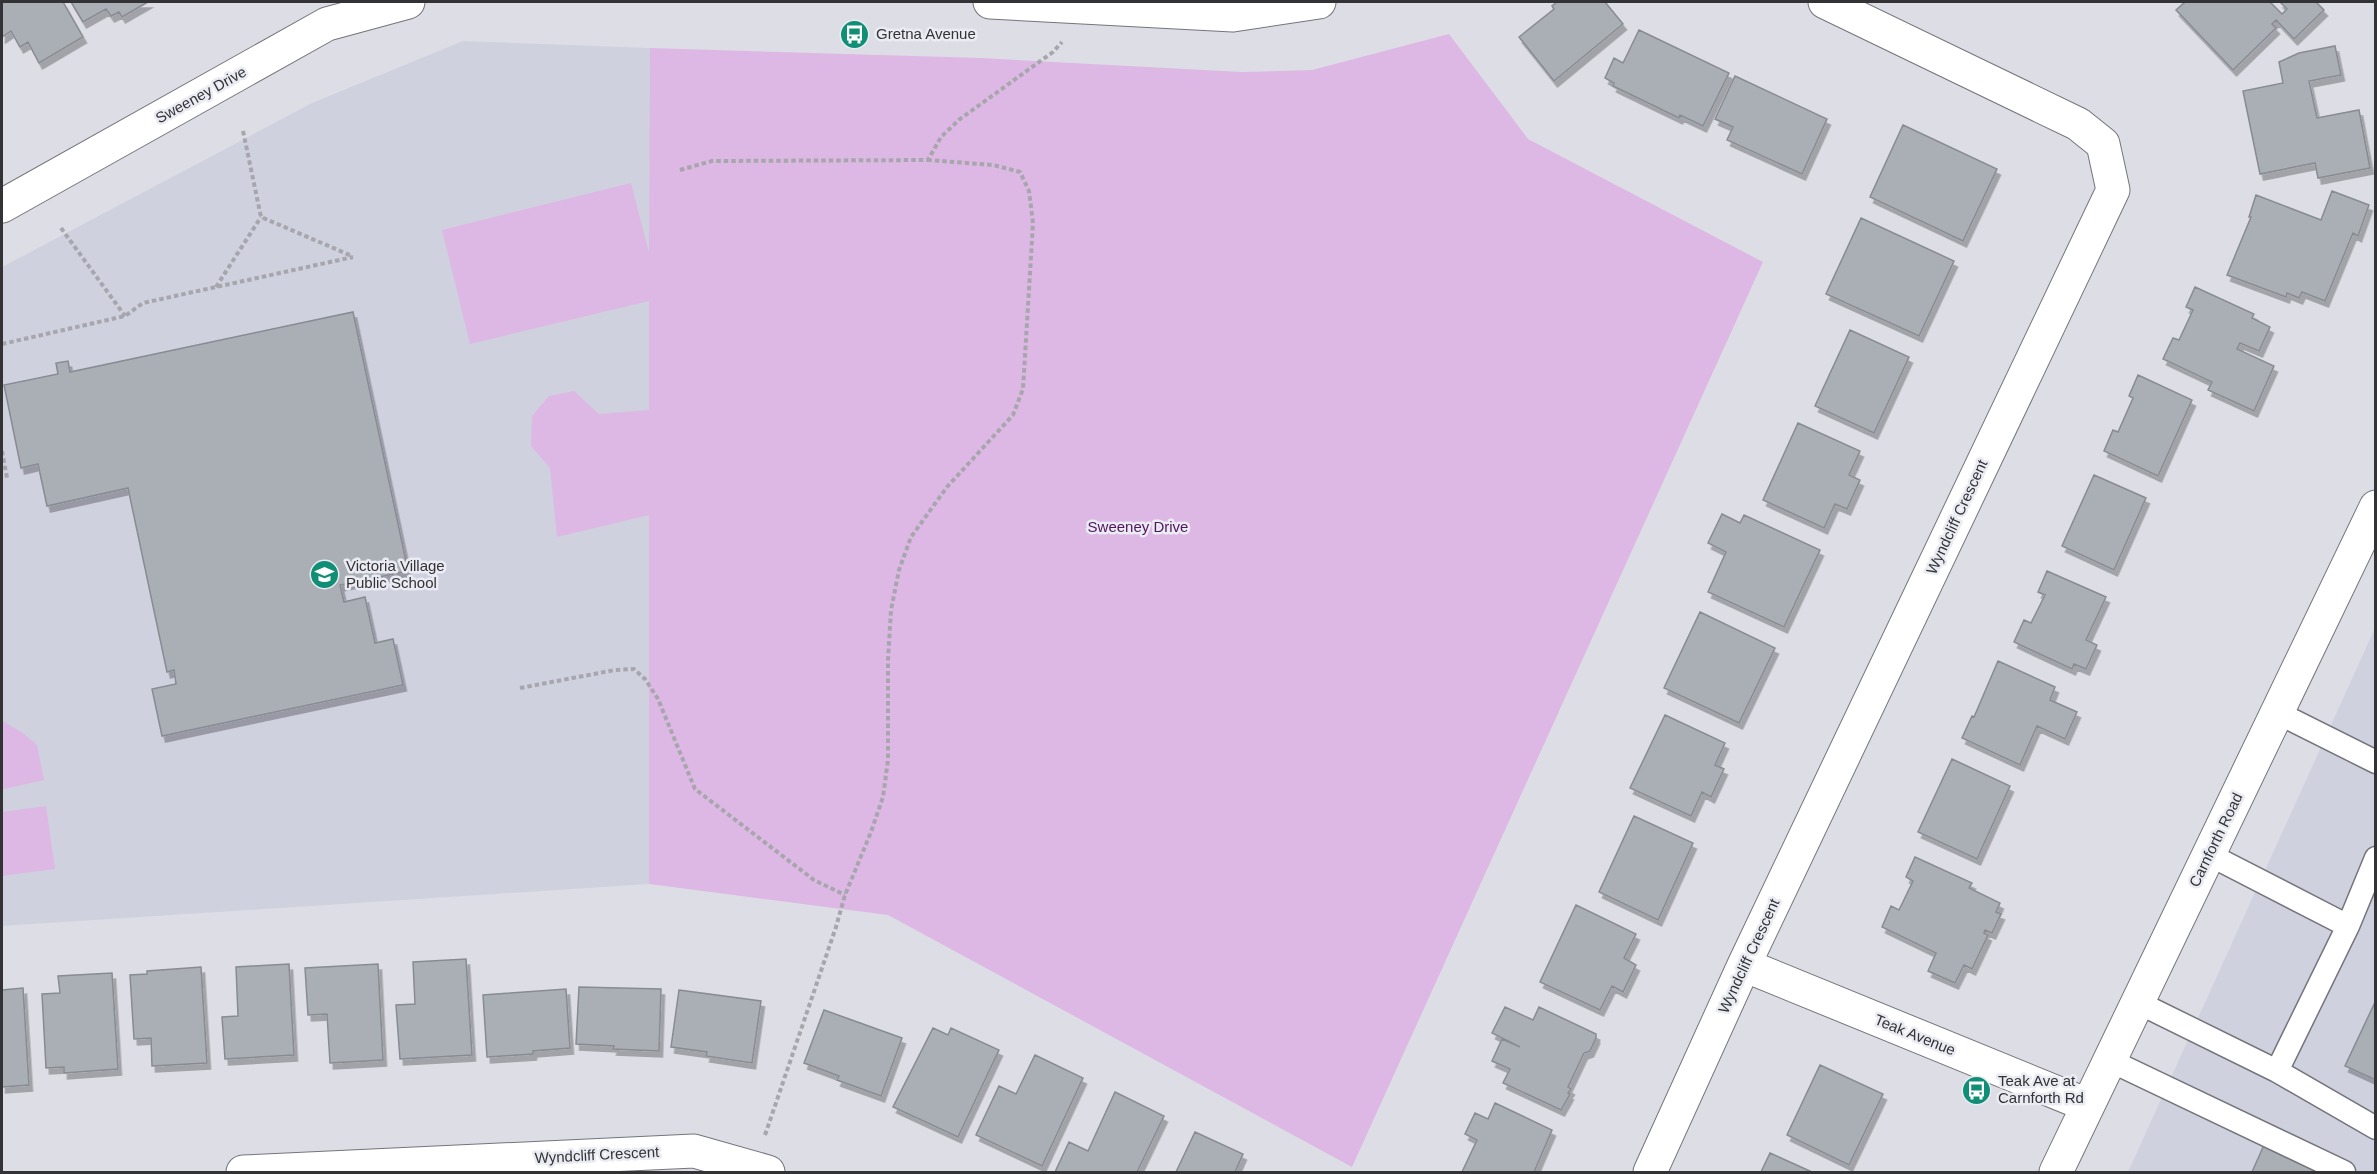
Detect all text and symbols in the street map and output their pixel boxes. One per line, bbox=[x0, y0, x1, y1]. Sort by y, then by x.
bus stop icon: Gretna Avenue bbox=[839, 18, 871, 50]
place label: Gretna Avenue bbox=[876, 25, 976, 42]
street label: Sweeney Drive bbox=[153, 63, 249, 126]
street label: Wyndcliff Crescent bbox=[1923, 456, 1991, 577]
park label: Sweeney Drive bbox=[1088, 518, 1188, 535]
place label: Victoria Village Public School bbox=[346, 557, 445, 591]
school or university icon: Victoria Village Public School bbox=[309, 559, 341, 591]
street label: Carnforth Road bbox=[2185, 790, 2246, 890]
street label: Wyndcliff Crescent bbox=[1715, 895, 1783, 1016]
street label: Teak Avenue bbox=[1872, 1011, 1958, 1058]
place label: Teak Ave at Carnforth Rd bbox=[1998, 1072, 2084, 1106]
bus stop icon: Teak Ave at Carnforth Rd bbox=[1961, 1074, 1993, 1106]
street label: Wyndcliff Crescent bbox=[534, 1143, 660, 1166]

